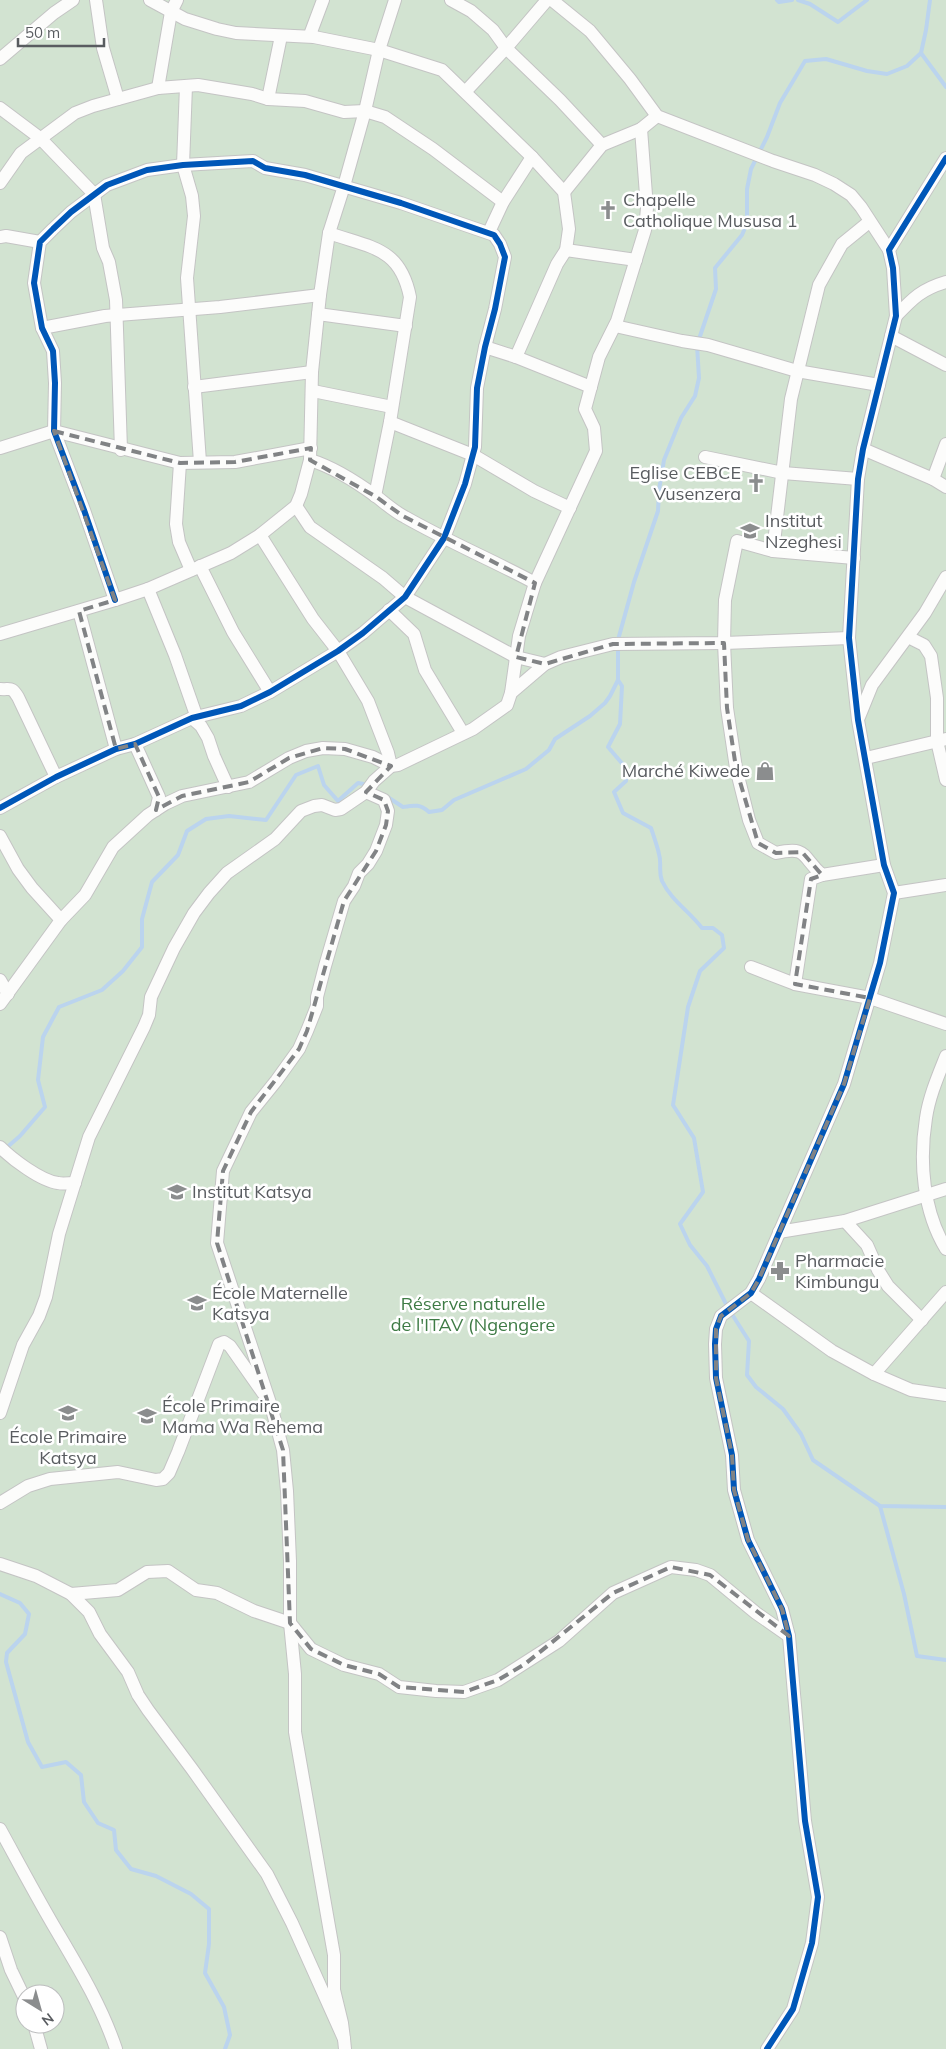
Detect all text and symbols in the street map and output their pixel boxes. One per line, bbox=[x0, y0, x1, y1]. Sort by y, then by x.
scale bar bbox=[18, 15, 104, 47]
text: 50 m bbox=[25, 23, 60, 42]
place label: Chapelle Catholique Mususa 1 bbox=[623, 188, 798, 232]
church icon: Chapelle Catholique Mususa 1 bbox=[597, 199, 619, 221]
place label: Eglise CEBCE Vusenzera bbox=[630, 461, 741, 505]
church icon: Eglise CEBCE Vusenzera bbox=[745, 472, 767, 494]
place label: Institut Nzeghesi bbox=[765, 509, 842, 553]
school or university icon: Institut Nzeghesi bbox=[739, 520, 761, 542]
place label: Marché Kiwede bbox=[622, 759, 750, 782]
shop icon: Marché Kiwede bbox=[754, 760, 776, 782]
place label: Institut Katsya bbox=[192, 1180, 312, 1203]
school or university icon: Institut Katsya bbox=[166, 1181, 188, 1203]
place label: Pharmacie Kimbungu bbox=[795, 1249, 884, 1293]
pharmacy icon: Pharmacie Kimbungu bbox=[769, 1260, 791, 1282]
place label: École Maternelle Katsya bbox=[212, 1281, 348, 1325]
school or university icon: École Maternelle Katsya bbox=[186, 1292, 208, 1314]
park label: Réserve naturelle de l'ITAV (Ngengere bbox=[391, 1292, 555, 1336]
place label: École Primaire Mama Wa Rehema bbox=[162, 1394, 323, 1438]
school or university icon: École Primaire Katsya bbox=[57, 1402, 79, 1424]
school or university icon: École Primaire Mama Wa Rehema bbox=[136, 1405, 158, 1427]
place label: École Primaire Katsya bbox=[9, 1425, 127, 1469]
north arrow bbox=[15, 1984, 65, 2034]
text: N bbox=[38, 2009, 57, 2030]

